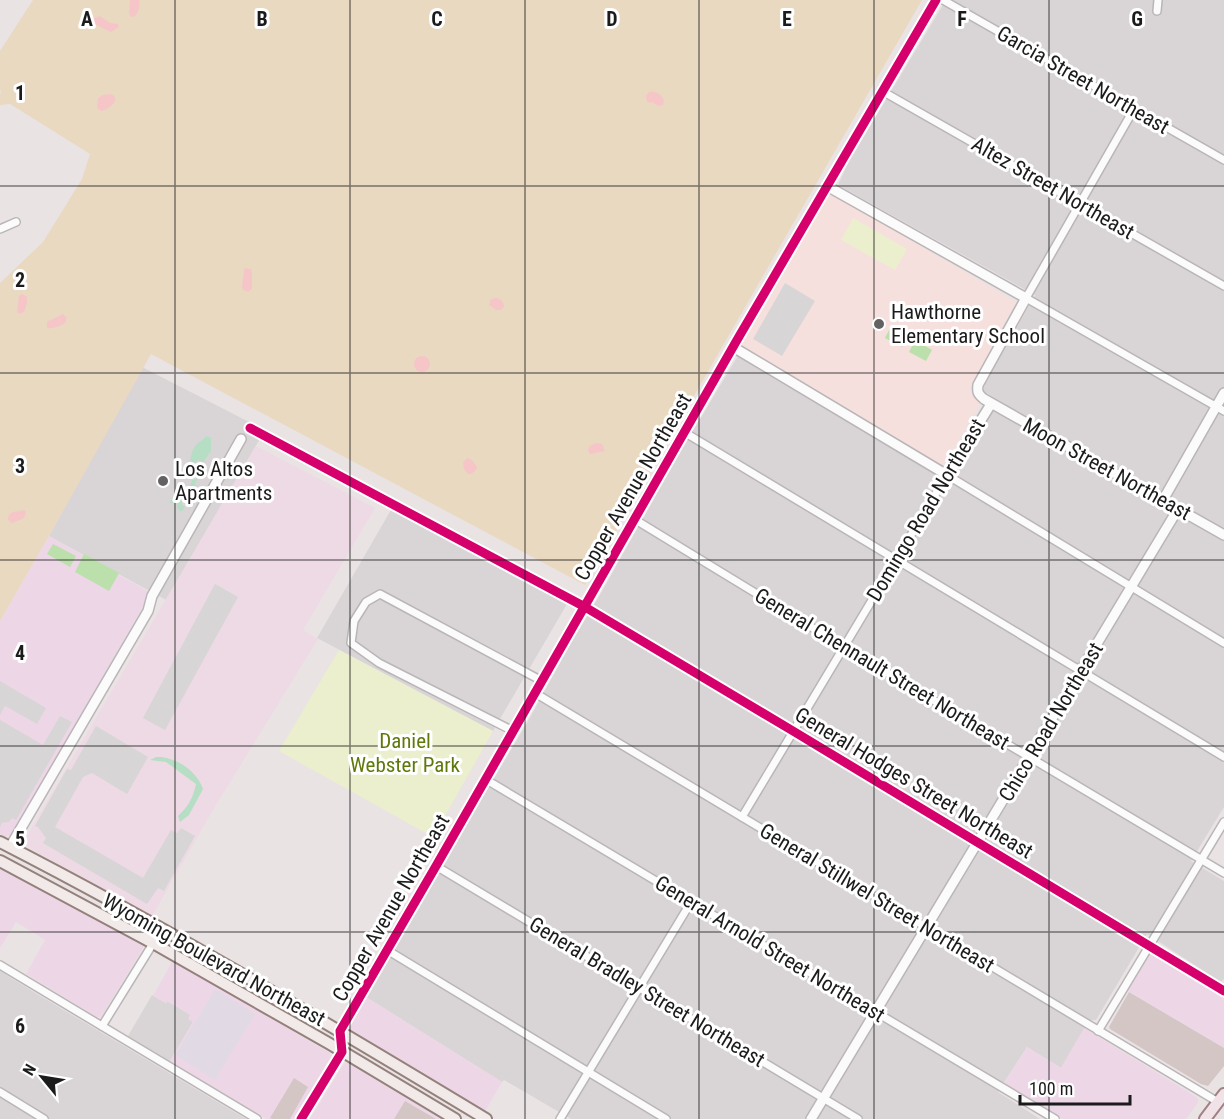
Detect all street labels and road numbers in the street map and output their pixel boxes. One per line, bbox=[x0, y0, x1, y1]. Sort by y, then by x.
street label: Garcia Street Northeast bbox=[992, 20, 1174, 140]
street label: Altez Street Northeast bbox=[968, 132, 1138, 244]
street label: Copper Avenue Northeast bbox=[570, 389, 696, 585]
street label: Moon Street Northeast bbox=[1019, 413, 1195, 525]
street label: Domingo Road Northeast bbox=[862, 414, 990, 606]
street label: General Chennault Street Northeast bbox=[750, 583, 1014, 755]
street label: Chico Road Northeast bbox=[994, 638, 1108, 806]
street label: General Hodges Street Northeast bbox=[791, 702, 1037, 864]
street label: Copper Avenue Northeast bbox=[328, 810, 454, 1006]
street label: General Stillwel Street Northeast bbox=[755, 818, 999, 978]
street label: General Arnold Street Northeast bbox=[651, 871, 889, 1027]
street label: Wyoming Boulevard Northeast bbox=[99, 889, 329, 1031]
street label: General Bradley Street Northeast bbox=[525, 912, 769, 1072]

